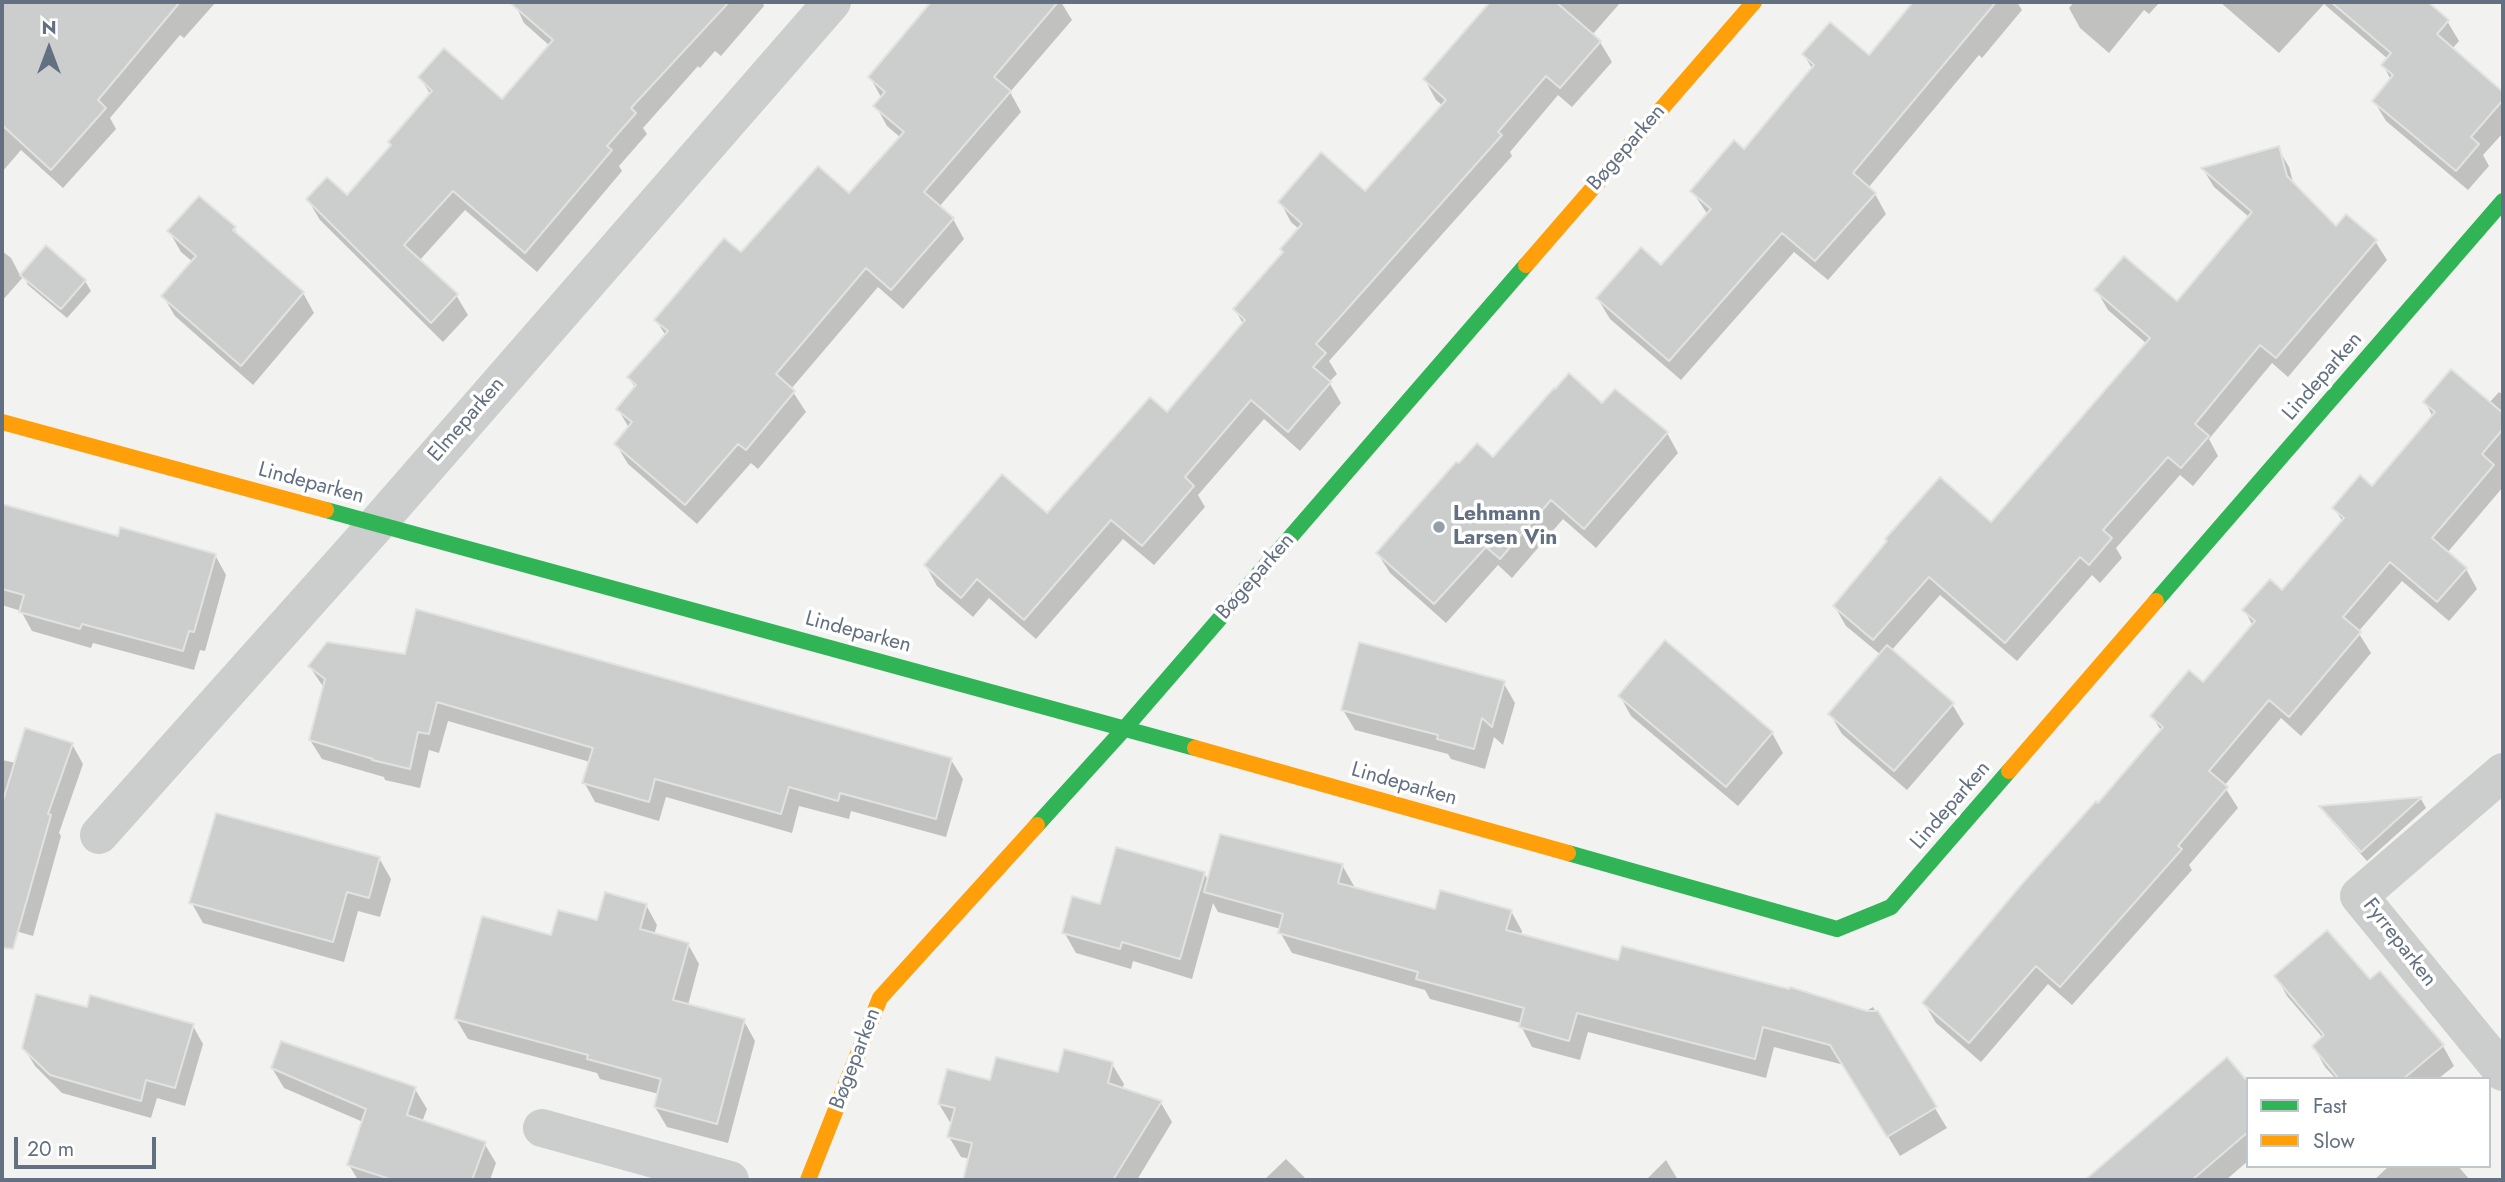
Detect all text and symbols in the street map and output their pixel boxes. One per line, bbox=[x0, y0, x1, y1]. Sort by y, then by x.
north arrow bbox=[14, 14, 84, 84]
text: N bbox=[41, 14, 57, 41]
street label: Bøgeparken bbox=[1583, 100, 1671, 196]
street label: Lindeparken bbox=[2278, 328, 2368, 426]
street label: Elmeparken bbox=[424, 373, 510, 467]
street label: Lindeparken bbox=[255, 458, 367, 510]
place label: Lehmann Larsen Vin bbox=[1453, 502, 1557, 552]
marker: Lehmann Larsen Vin bbox=[1431, 519, 1447, 535]
street label: Bøgeparken bbox=[1212, 529, 1300, 625]
street label: Lindeparken bbox=[802, 607, 914, 659]
street label: Lindeparken bbox=[1906, 757, 1996, 855]
street label: Lindeparken bbox=[1348, 758, 1460, 812]
street label: Fyrreparken bbox=[2357, 894, 2441, 992]
street label: Bøgeparken bbox=[825, 1005, 887, 1113]
legend bbox=[2246, 1077, 2491, 1168]
text: Fast bbox=[2313, 1091, 2346, 1121]
scale bar bbox=[18, 1122, 159, 1166]
text: Slow bbox=[2313, 1126, 2355, 1156]
text: 20 m bbox=[27, 1134, 74, 1164]

